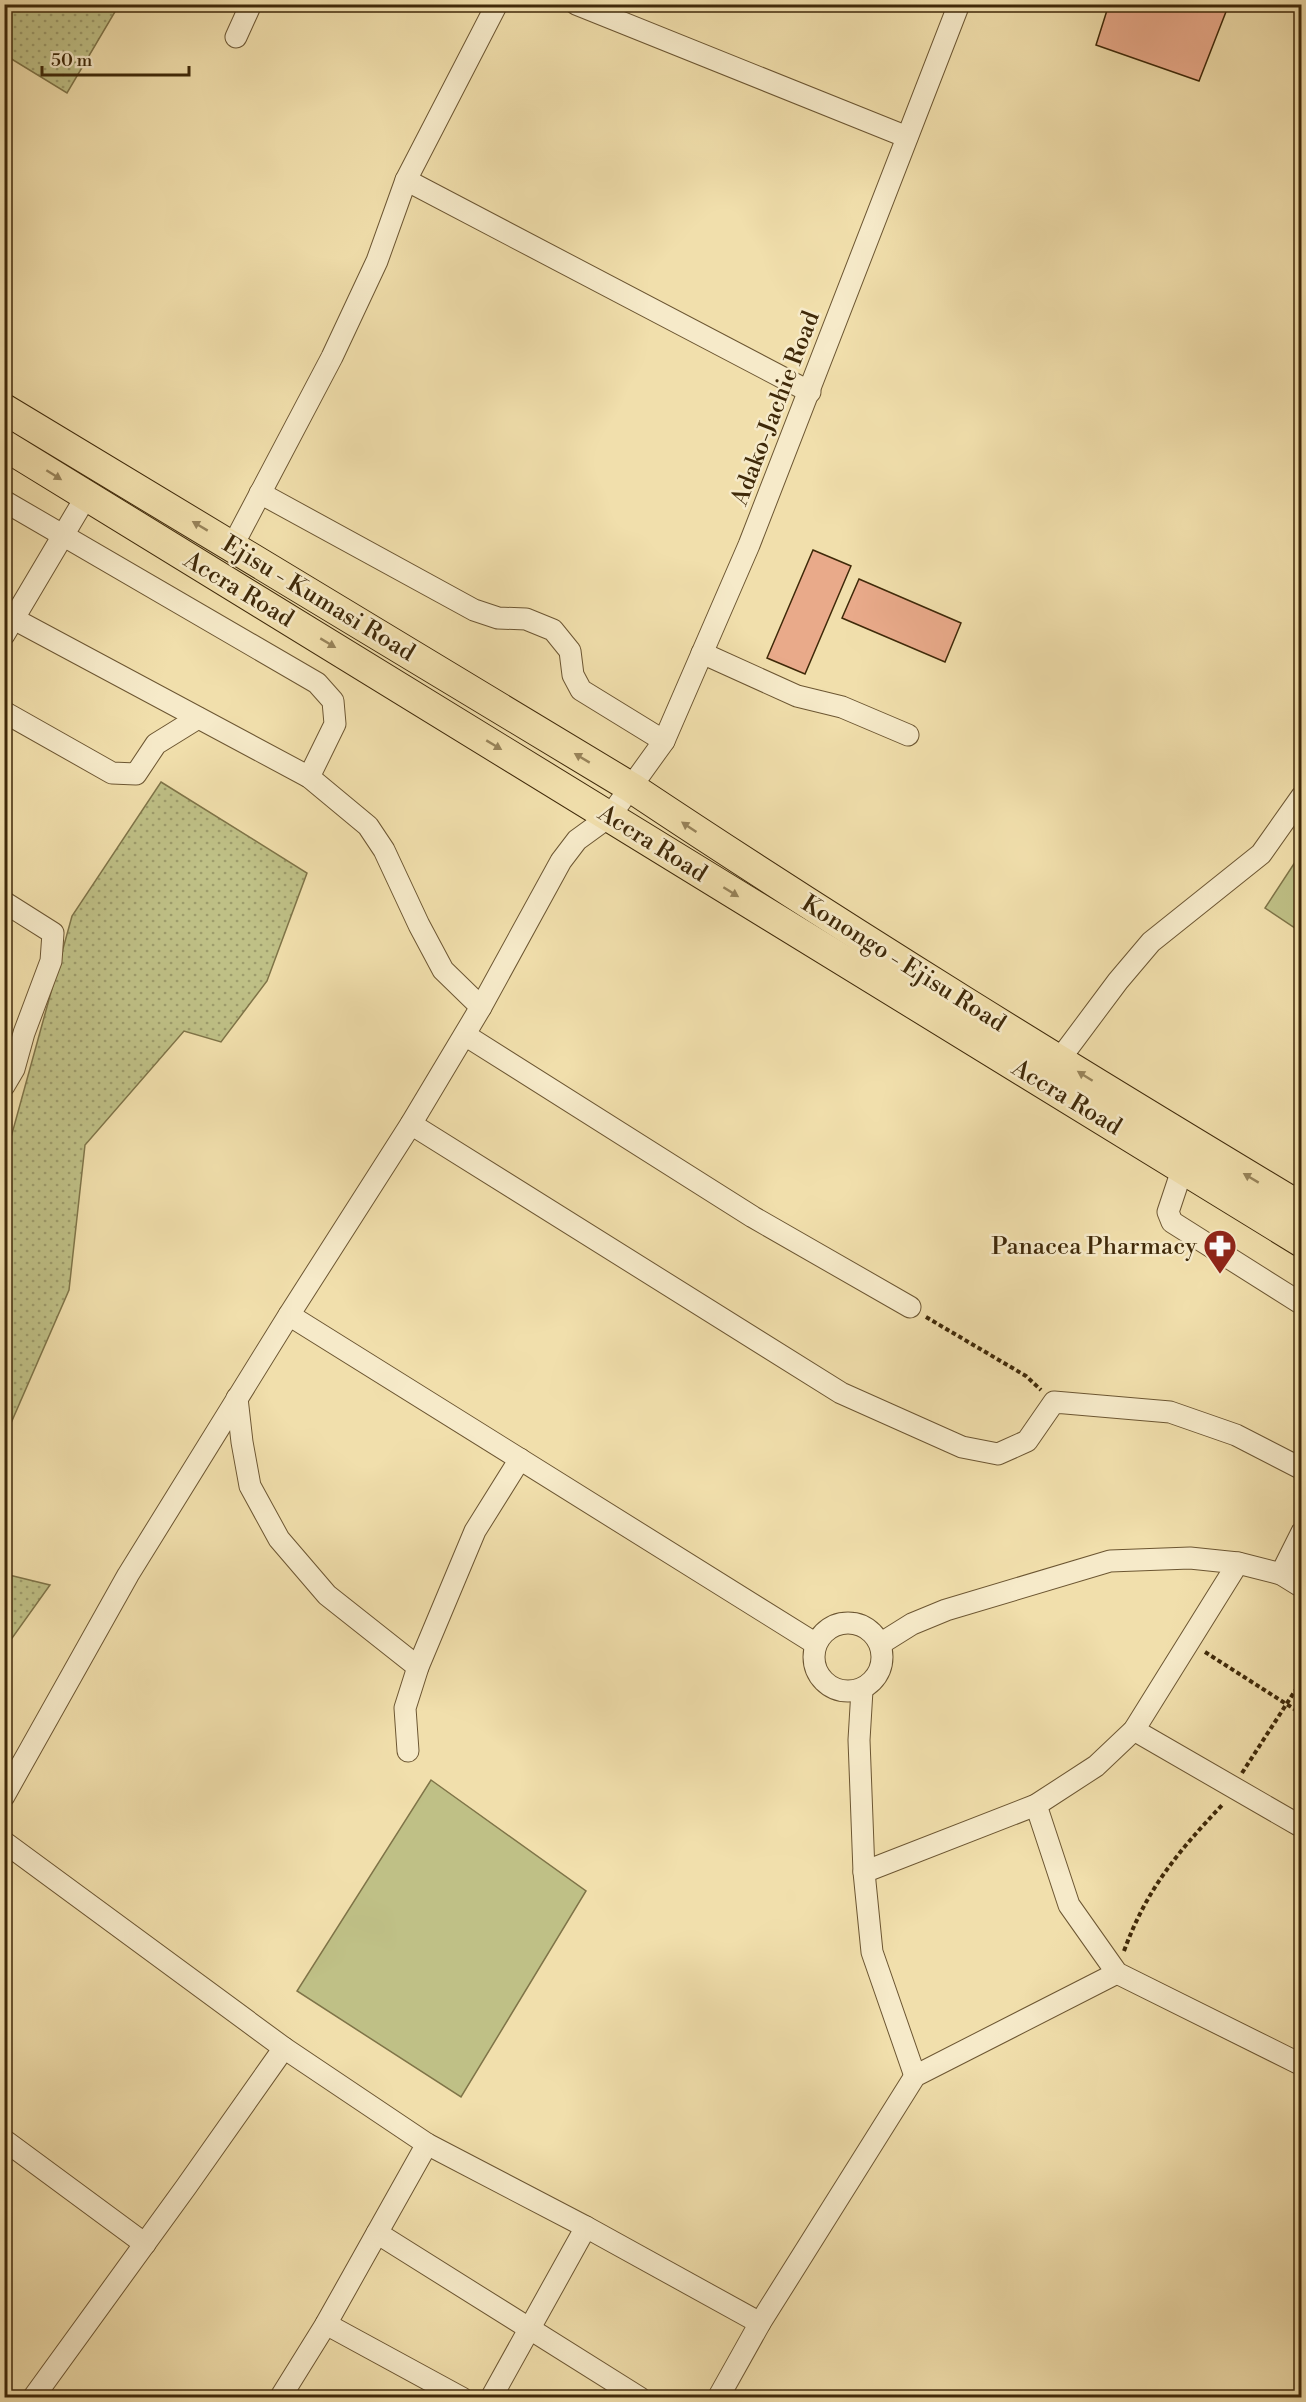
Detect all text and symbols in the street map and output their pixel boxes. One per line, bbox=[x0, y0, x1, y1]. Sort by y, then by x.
scale bar bbox=[42, 39, 189, 77]
text: 50 m bbox=[51, 49, 93, 72]
street label: Adako-Jachie Road bbox=[725, 307, 827, 511]
one-way arrow bbox=[46, 470, 62, 481]
one-way arrow bbox=[192, 520, 208, 531]
street label: Ejisu - Kumasi Road bbox=[217, 529, 421, 668]
street label: Accra Road bbox=[177, 545, 299, 635]
one-way arrow bbox=[320, 638, 336, 649]
one-way arrow bbox=[486, 739, 502, 750]
one-way arrow bbox=[574, 753, 590, 764]
street label: Accra Road bbox=[591, 798, 713, 889]
one-way arrow bbox=[681, 821, 698, 832]
one-way arrow bbox=[723, 886, 740, 897]
street label: Konongo - Ejisu Road bbox=[796, 889, 1012, 1039]
street label: Accra Road bbox=[1005, 1053, 1127, 1143]
one-way arrow bbox=[1077, 1071, 1093, 1082]
one-way arrow bbox=[1243, 1173, 1260, 1184]
pharmacy icon: Panacea Pharmacy bbox=[1202, 1228, 1238, 1275]
place label: Panacea Pharmacy bbox=[991, 1232, 1197, 1262]

